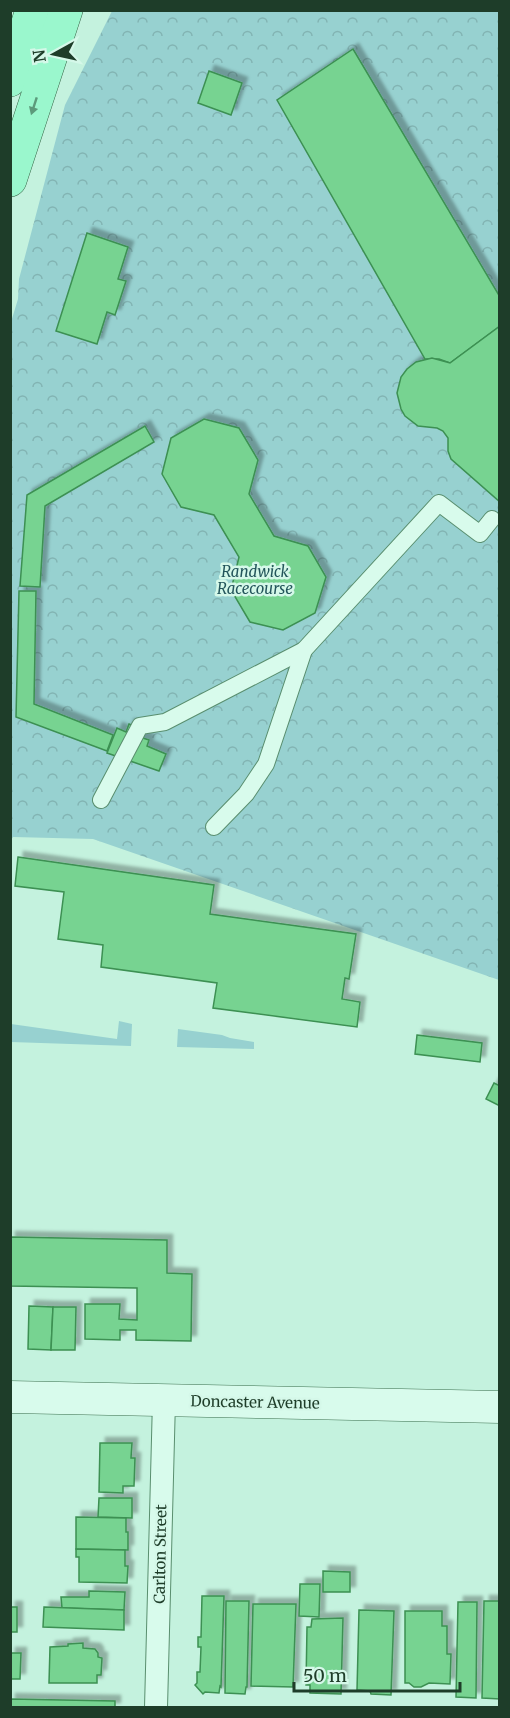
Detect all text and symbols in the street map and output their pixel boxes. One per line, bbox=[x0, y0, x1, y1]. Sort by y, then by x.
north arrow bbox=[24, 24, 84, 84]
text: N bbox=[28, 48, 50, 64]
one-way arrow bbox=[29, 97, 38, 115]
park label: Randwick Racecourse bbox=[217, 562, 293, 598]
street label: Doncaster Avenue bbox=[190, 1391, 320, 1413]
street label: Carlton Street bbox=[150, 1504, 170, 1604]
scale bar bbox=[294, 1655, 460, 1693]
text: 50 m bbox=[303, 1664, 347, 1687]

